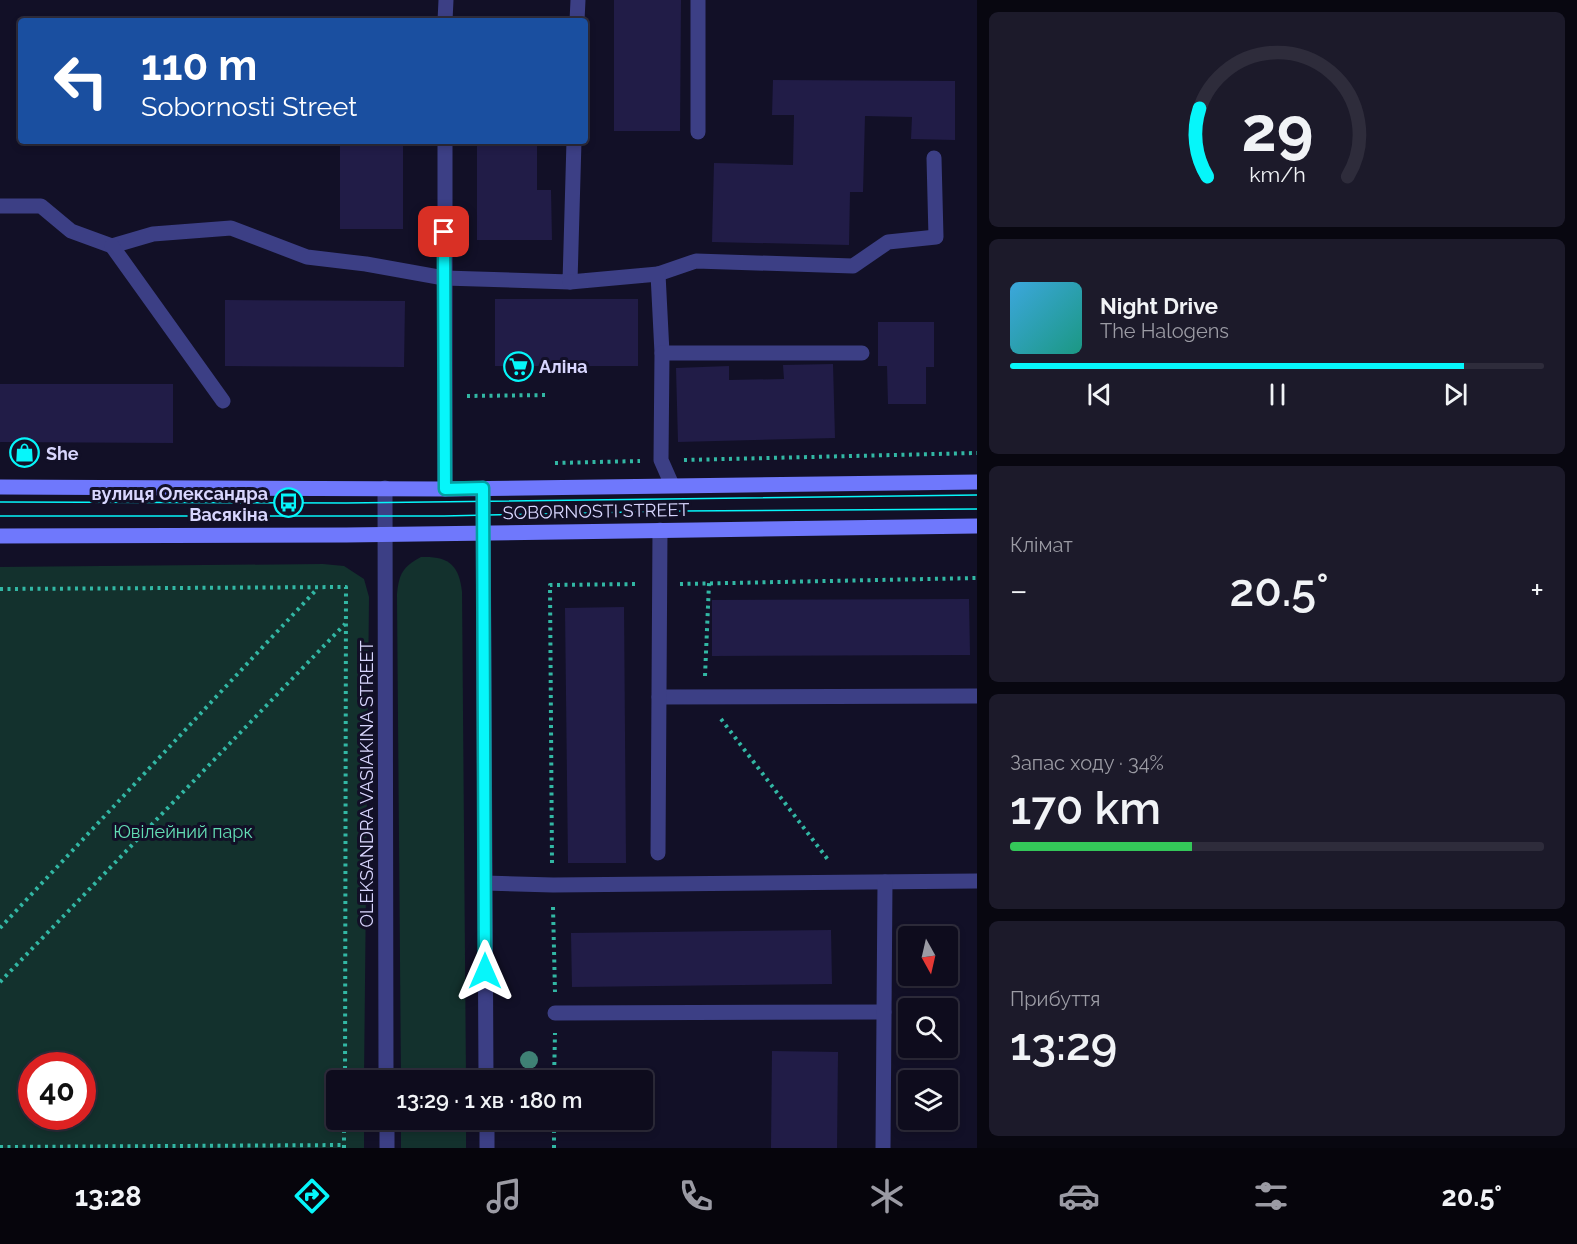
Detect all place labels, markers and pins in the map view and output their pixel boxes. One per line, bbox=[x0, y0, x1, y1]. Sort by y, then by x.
pin bbox=[418, 206, 469, 257]
supermarket icon: Аліна bbox=[502, 350, 534, 382]
place label: Аліна bbox=[539, 356, 588, 377]
shop icon: She bbox=[9, 437, 41, 469]
place label: She bbox=[46, 443, 79, 464]
place label: вулиця Олександра Васякіна bbox=[91, 483, 268, 525]
bus stop icon: вулиця Олександра Васякіна bbox=[273, 487, 305, 519]

